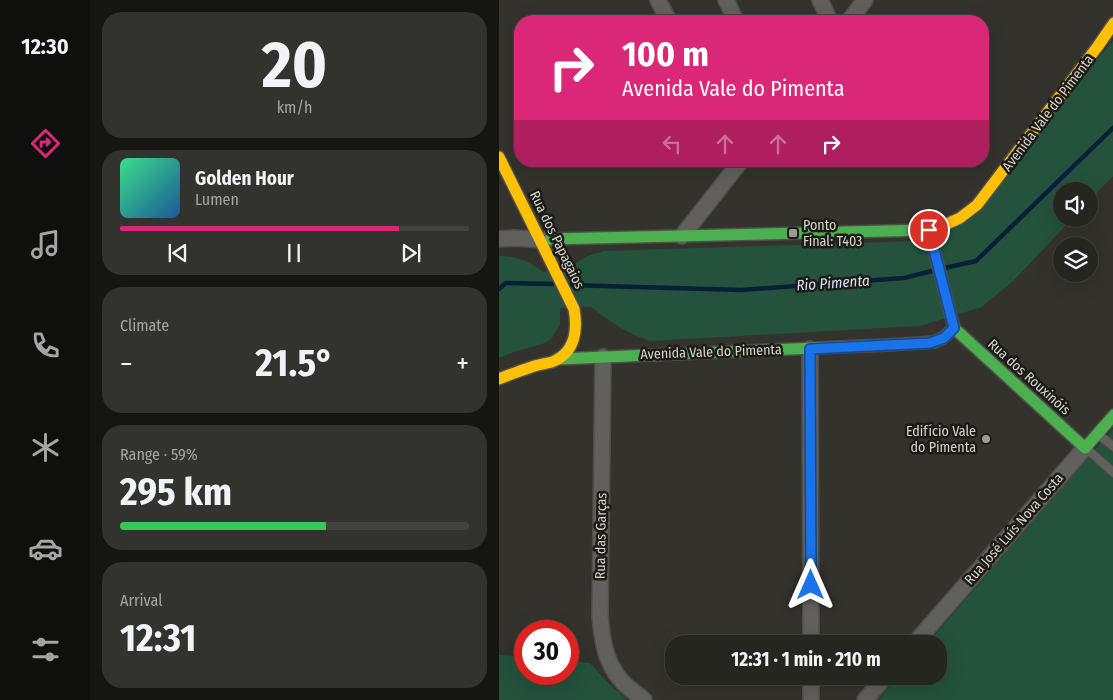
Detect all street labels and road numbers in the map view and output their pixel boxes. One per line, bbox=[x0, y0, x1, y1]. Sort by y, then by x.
street label: Avenida Vale do Pimenta bbox=[999, 51, 1097, 175]
street label: Rua dos Papagaios bbox=[526, 188, 588, 292]
street label: Rua dos Rouxinóis bbox=[984, 335, 1074, 419]
street label: Avenida Vale do Pimenta bbox=[640, 341, 782, 363]
street label: Rua José Luís Nova Costa bbox=[961, 470, 1067, 588]
street label: Rua das Garças bbox=[592, 493, 610, 579]

